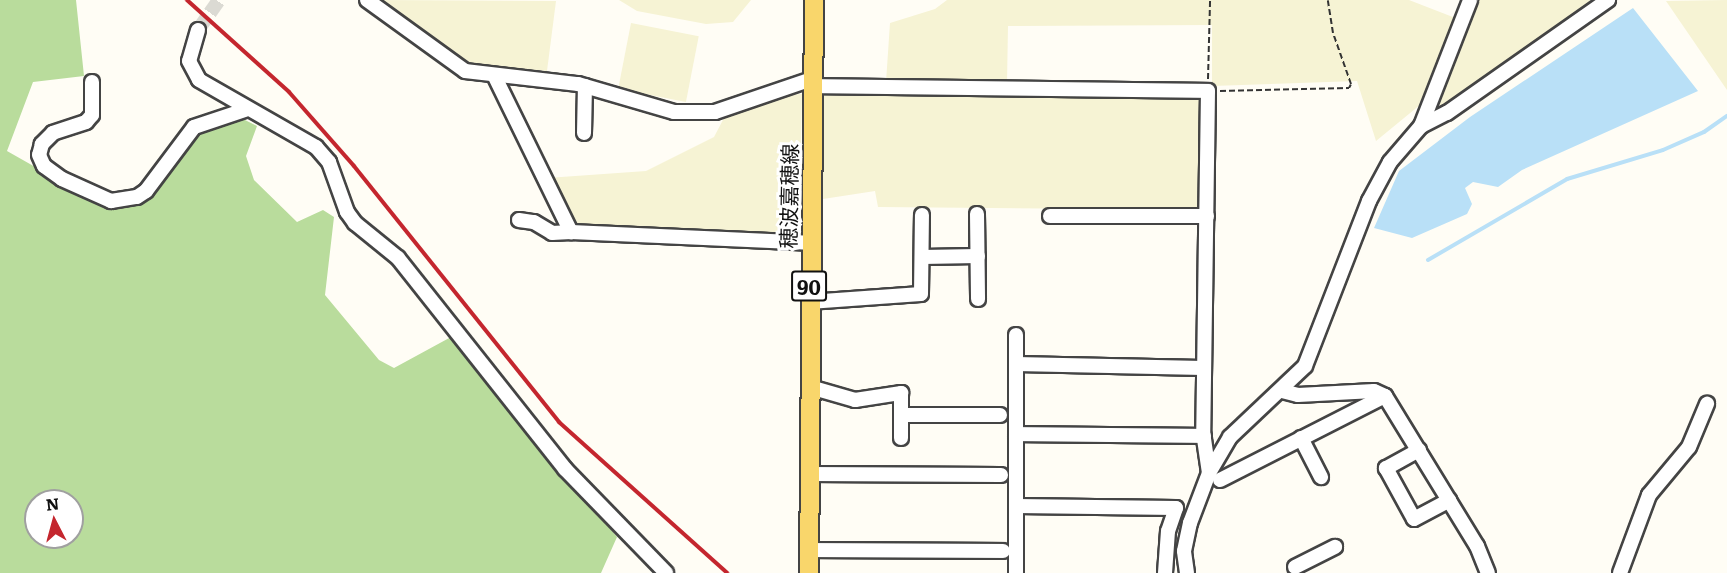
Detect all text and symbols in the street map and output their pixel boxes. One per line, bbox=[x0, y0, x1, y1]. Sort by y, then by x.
street label: 穂波嘉穂線 bbox=[774, 143, 802, 249]
road number: 90 bbox=[791, 269, 827, 303]
north arrow bbox=[24, 489, 84, 549]
text: N bbox=[44, 490, 60, 516]

